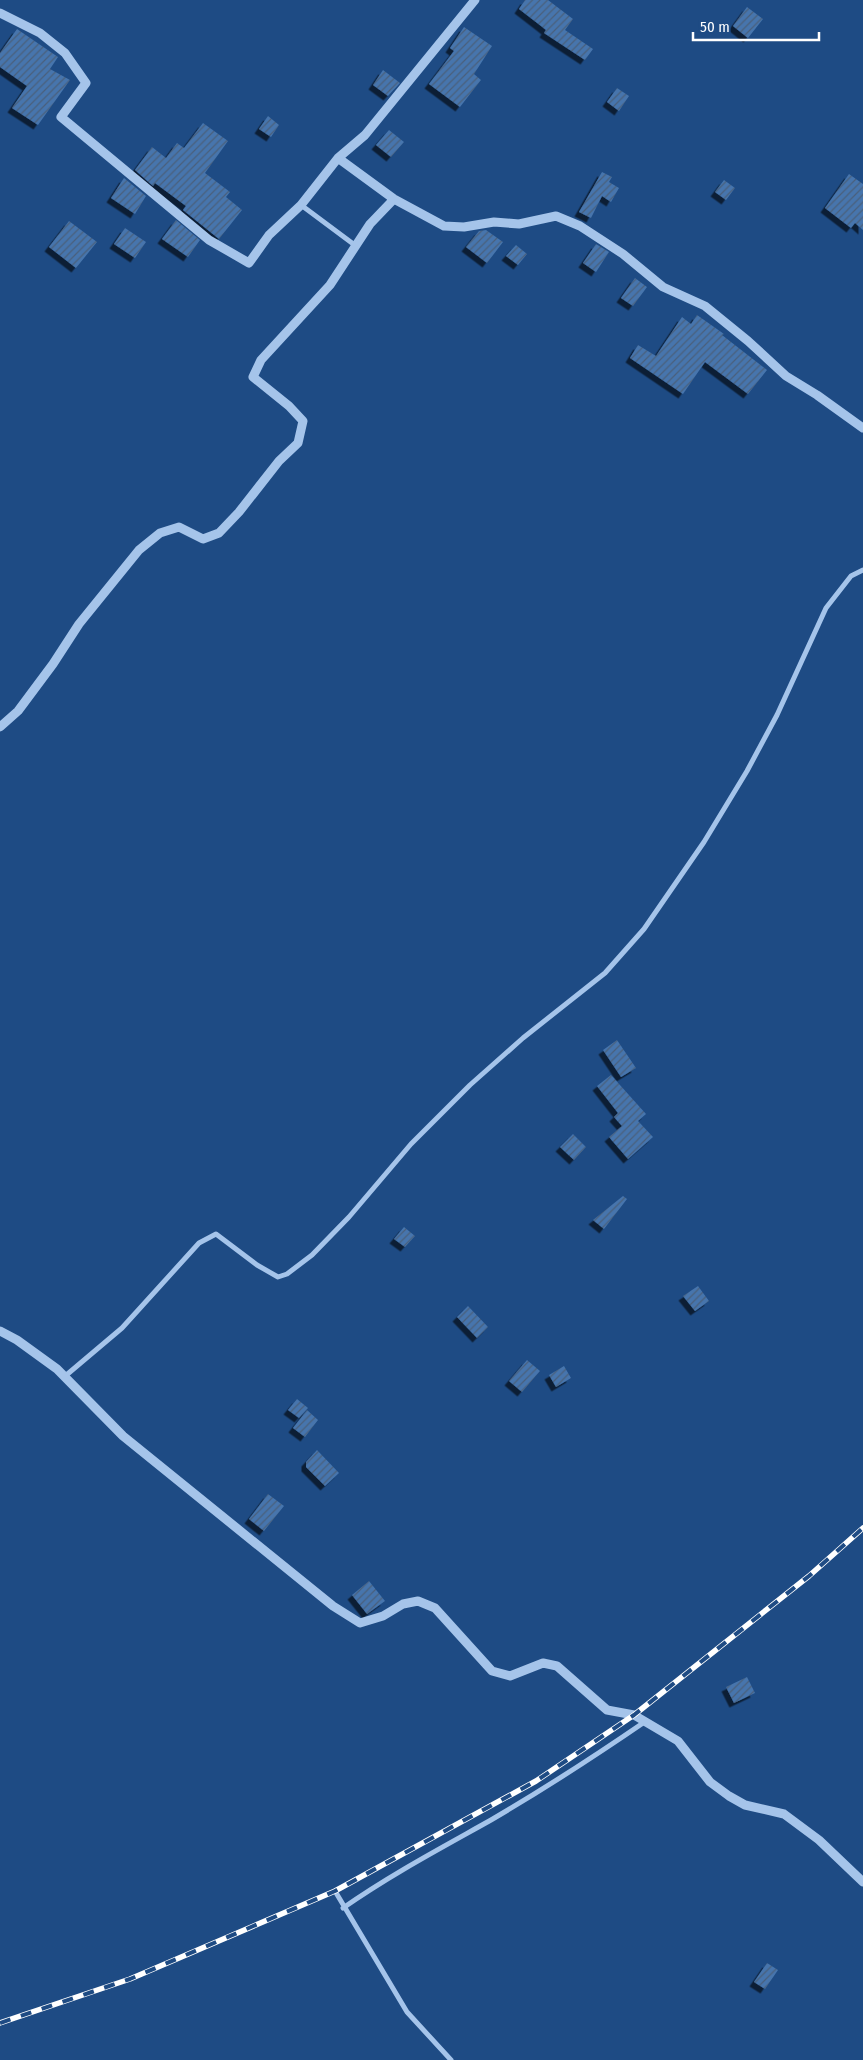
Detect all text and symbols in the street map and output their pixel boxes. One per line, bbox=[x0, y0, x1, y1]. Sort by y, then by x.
scale bar bbox=[693, 10, 819, 42]
text: 50 m bbox=[700, 18, 730, 36]

